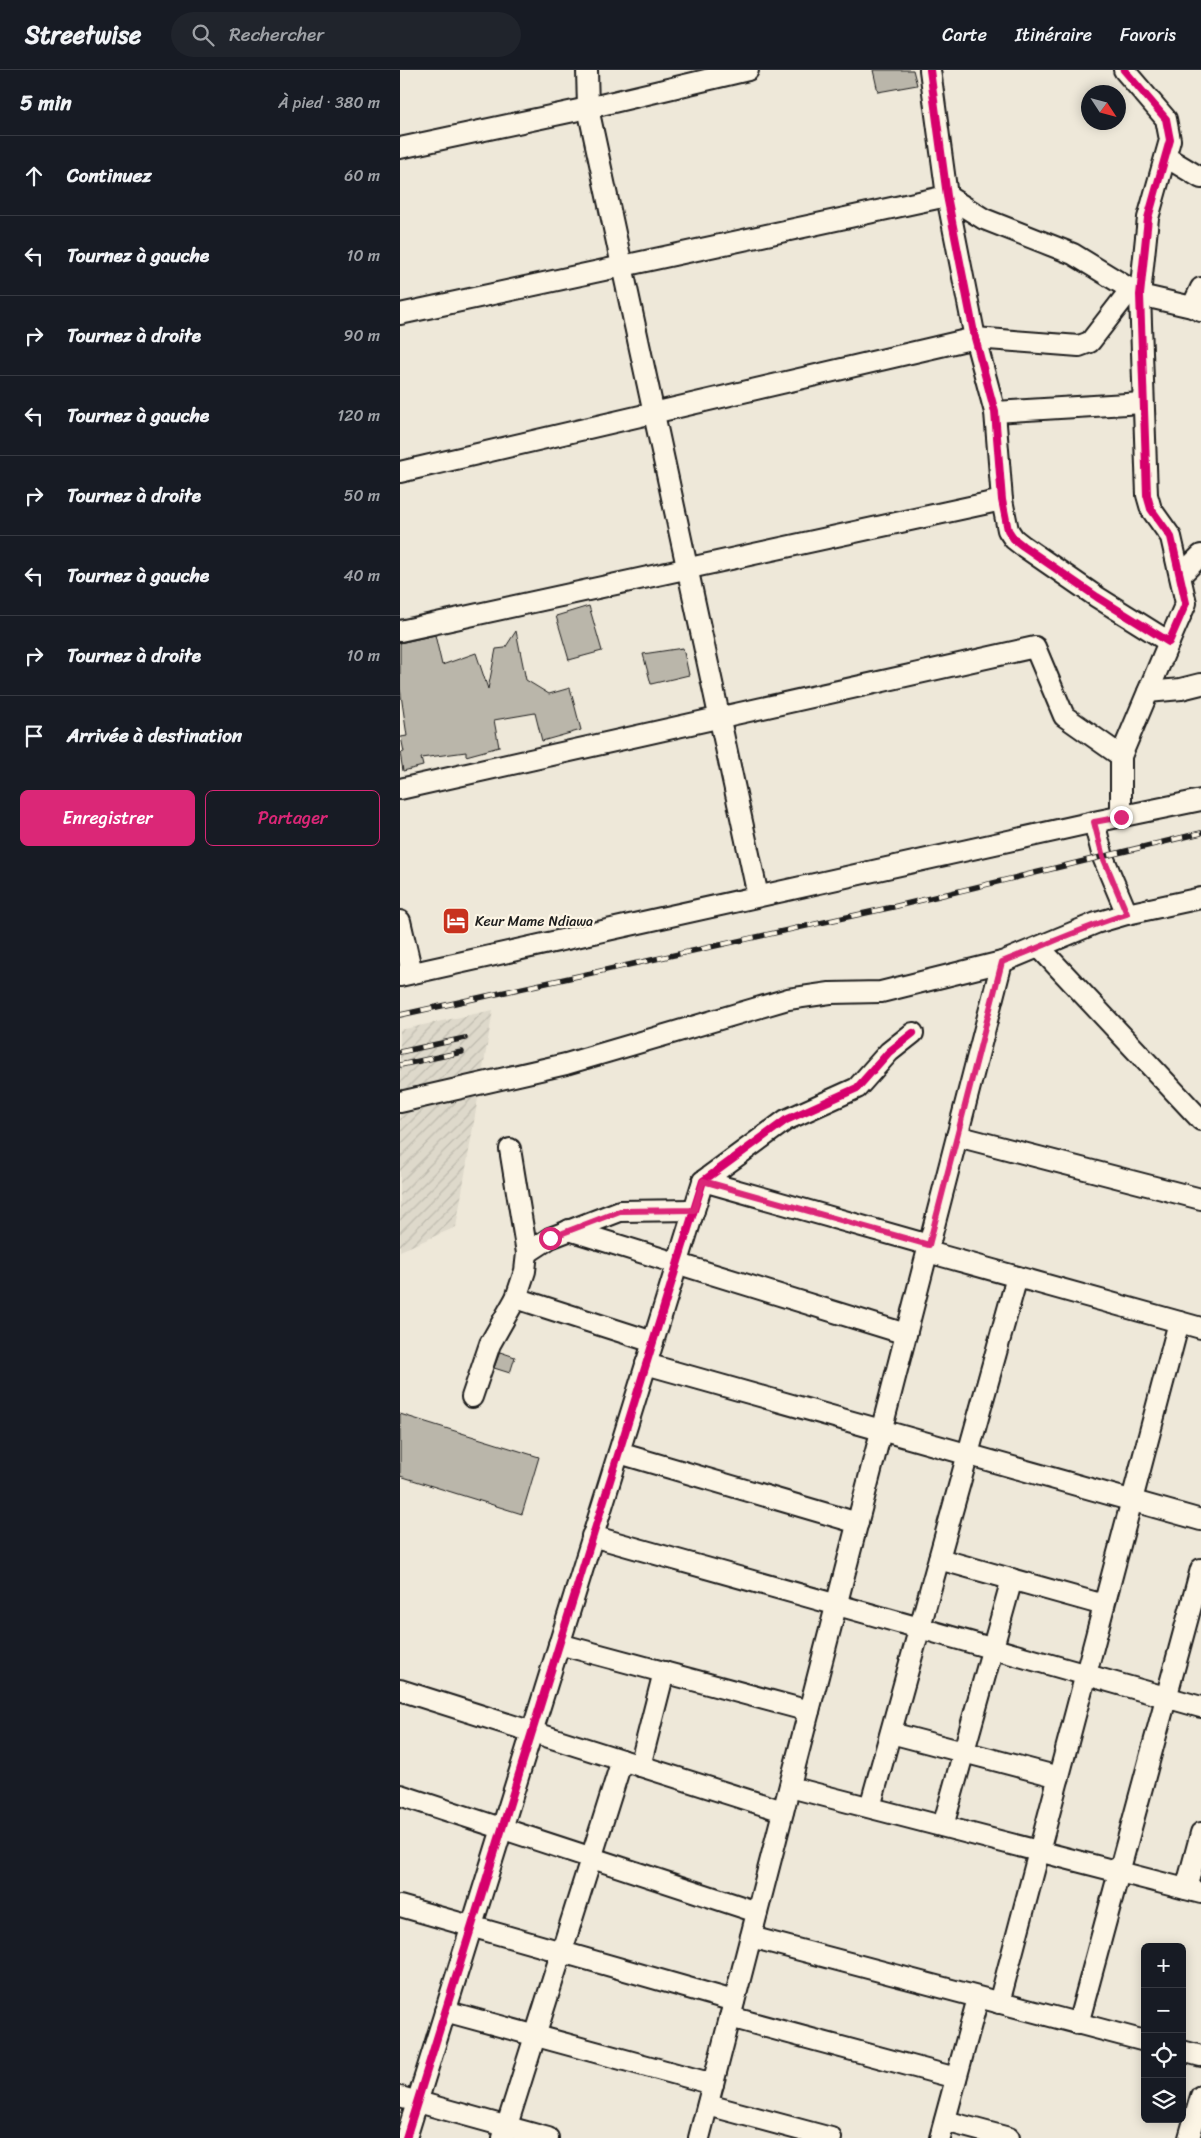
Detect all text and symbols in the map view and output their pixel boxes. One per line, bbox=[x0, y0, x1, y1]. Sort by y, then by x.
search box bbox=[171, 12, 521, 57]
text: Streetwise bbox=[25, 14, 141, 56]
text: Rechercher bbox=[229, 18, 324, 51]
text: Carte bbox=[942, 19, 987, 51]
text: Itinéraire bbox=[1015, 19, 1092, 51]
text: Favoris bbox=[1120, 19, 1176, 51]
icon: search bbox=[189, 21, 217, 49]
text: 5 min bbox=[20, 84, 72, 122]
north arrow bbox=[1081, 85, 1126, 130]
text: À pied · 380 m bbox=[278, 88, 380, 117]
text: Continuez bbox=[67, 159, 152, 192]
text: 60 m bbox=[344, 161, 380, 190]
icon: ahead bbox=[20, 162, 48, 190]
text: Tournez à gauche bbox=[67, 239, 209, 272]
text: 10 m bbox=[347, 241, 380, 270]
icon: left bbox=[20, 242, 48, 270]
text: Tournez à droite bbox=[67, 319, 201, 352]
text: 90 m bbox=[344, 321, 380, 350]
icon: right bbox=[20, 322, 48, 350]
text: Tournez à gauche bbox=[67, 399, 209, 432]
text: 120 m bbox=[337, 401, 380, 430]
icon: left bbox=[20, 402, 48, 430]
text: Tournez à droite bbox=[67, 479, 201, 512]
text: 50 m bbox=[344, 481, 380, 510]
icon: right bbox=[20, 482, 48, 510]
text: Tournez à gauche bbox=[67, 559, 209, 592]
text: 40 m bbox=[343, 561, 380, 590]
icon: left bbox=[20, 562, 48, 590]
text: Tournez à droite bbox=[67, 639, 201, 672]
text: 10 m bbox=[347, 641, 380, 670]
icon: right bbox=[20, 642, 48, 670]
text: Arrivée à destination bbox=[67, 719, 242, 752]
icon: arrive bbox=[20, 722, 48, 750]
button: Enregistrer bbox=[20, 790, 195, 846]
button: Partager bbox=[205, 790, 380, 846]
route end bbox=[1110, 806, 1133, 829]
hotel icon: Keur Mame Ndiawa bbox=[441, 906, 471, 936]
place label: Keur Mame Ndiawa bbox=[475, 909, 593, 934]
route start bbox=[539, 1227, 562, 1250]
map controls bbox=[1141, 1943, 1186, 2123]
button: + bbox=[1141, 1943, 1186, 1988]
button: − bbox=[1141, 1988, 1186, 2033]
button: locate bbox=[1141, 2033, 1186, 2078]
button: layers bbox=[1141, 2078, 1186, 2123]

